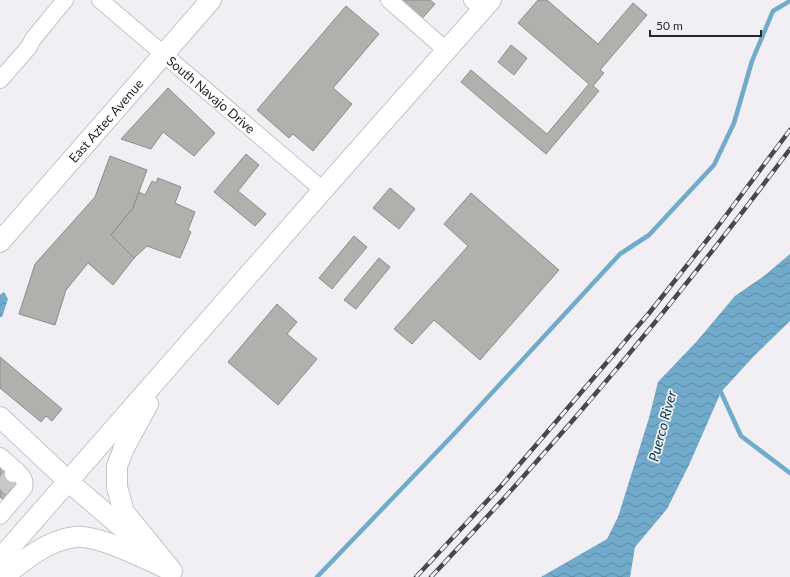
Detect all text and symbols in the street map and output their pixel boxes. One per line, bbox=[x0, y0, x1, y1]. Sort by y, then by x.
scale bar bbox=[650, 12, 761, 38]
text: 50 m bbox=[656, 18, 683, 33]
street label: South Navajo Drive bbox=[164, 53, 259, 137]
street label: East Aztec Avenue bbox=[65, 76, 147, 166]
water label: Puerco River bbox=[644, 389, 680, 463]

